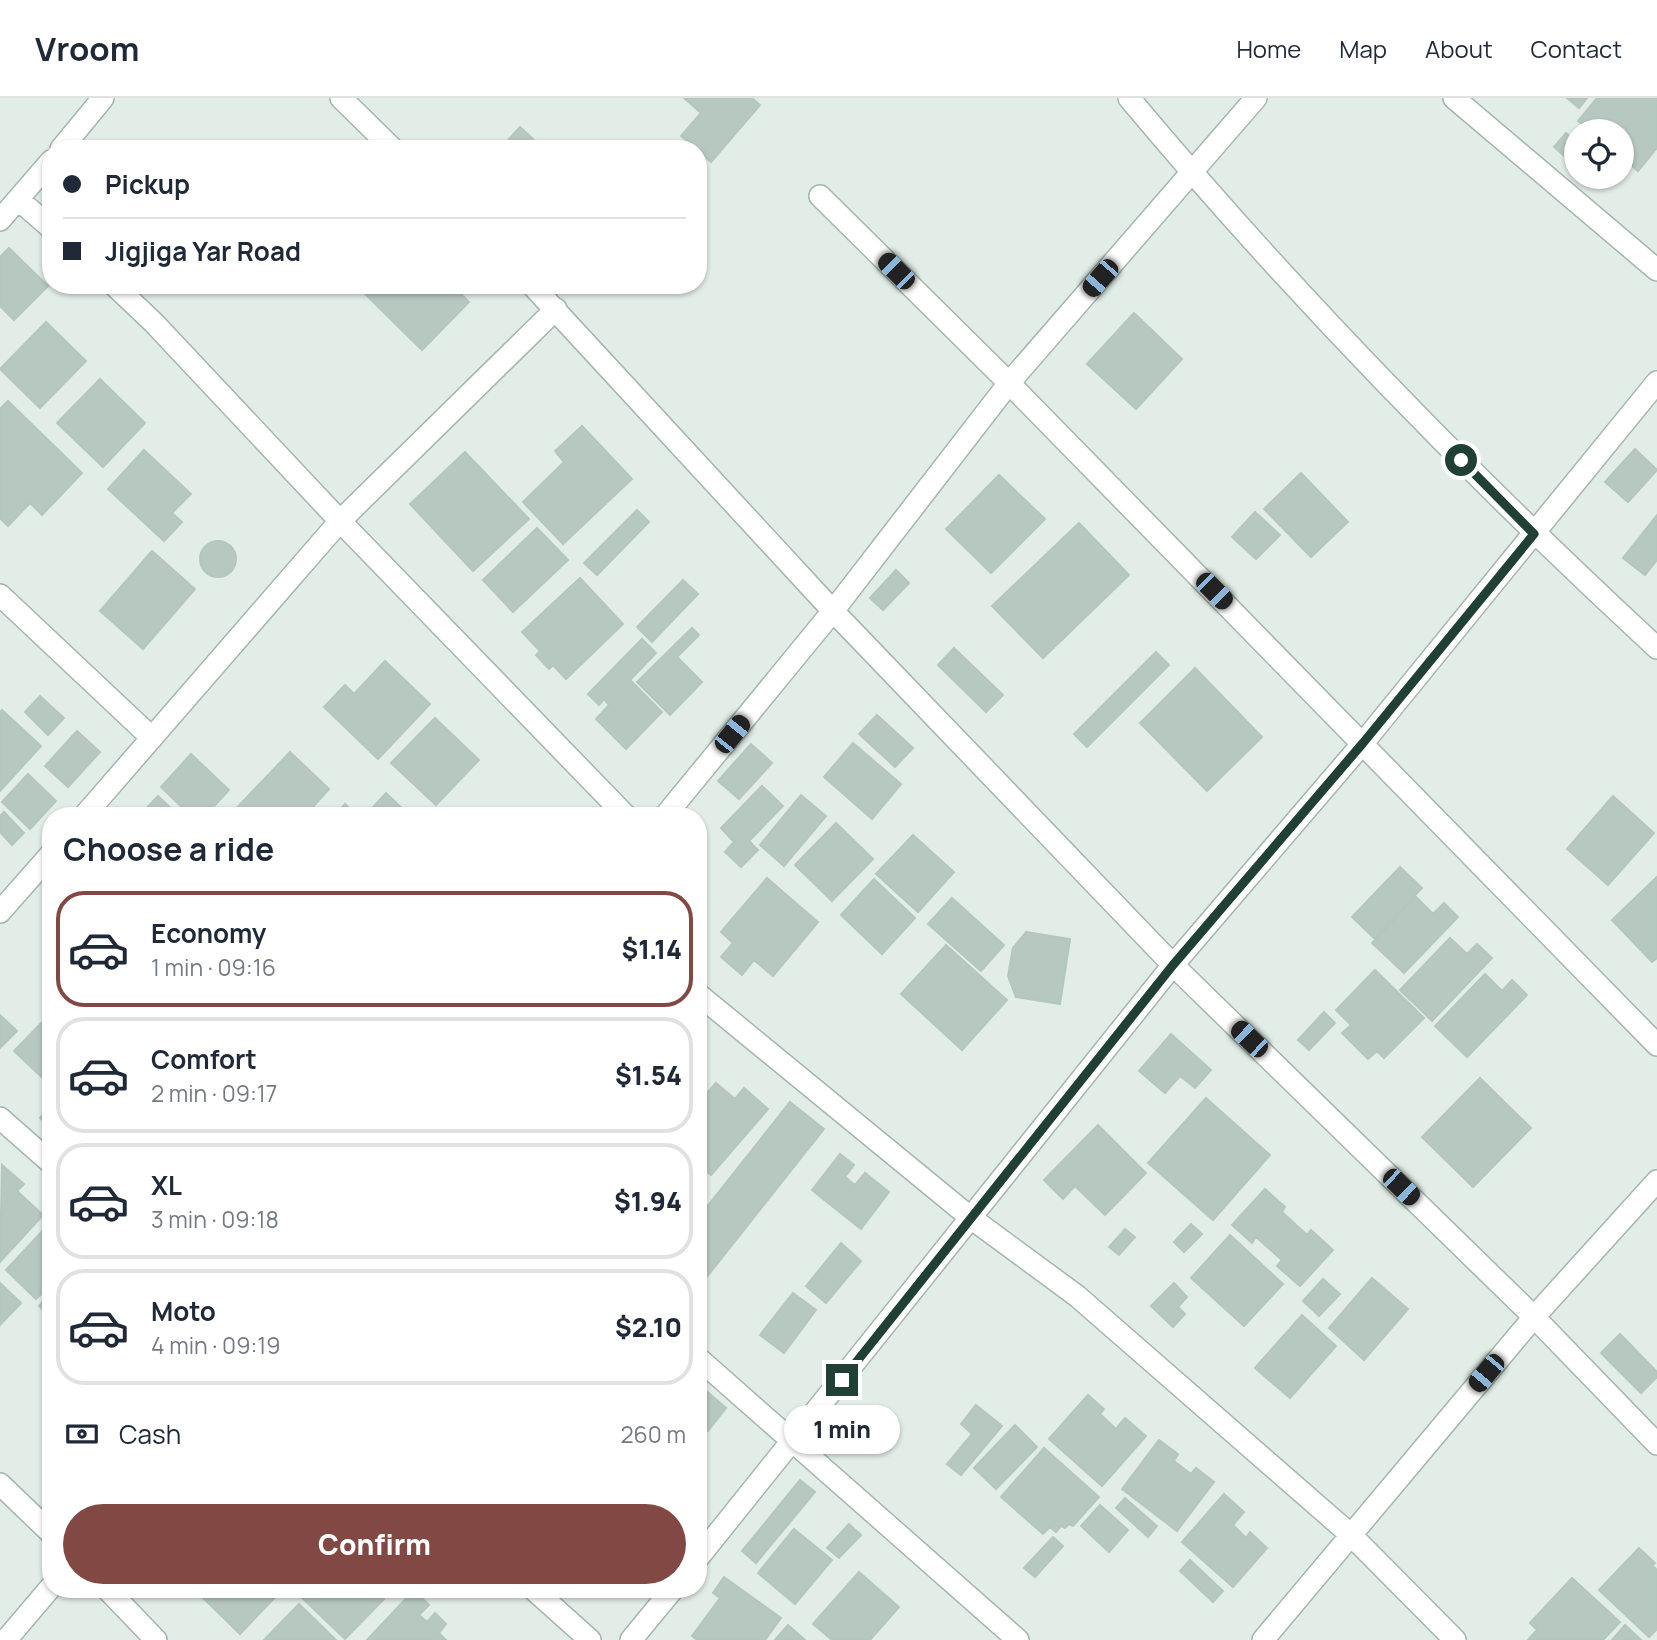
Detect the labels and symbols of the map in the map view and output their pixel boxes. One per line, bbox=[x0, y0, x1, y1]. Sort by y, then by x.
car bbox=[874, 249, 919, 293]
car bbox=[1079, 255, 1122, 301]
route start bbox=[1445, 444, 1477, 476]
car bbox=[1192, 569, 1237, 613]
car bbox=[711, 711, 754, 757]
car bbox=[1227, 1017, 1272, 1061]
car bbox=[1379, 1165, 1424, 1209]
car bbox=[1465, 1350, 1508, 1396]
route end bbox=[826, 1364, 858, 1396]
callout: 1 min bbox=[784, 1404, 900, 1454]

